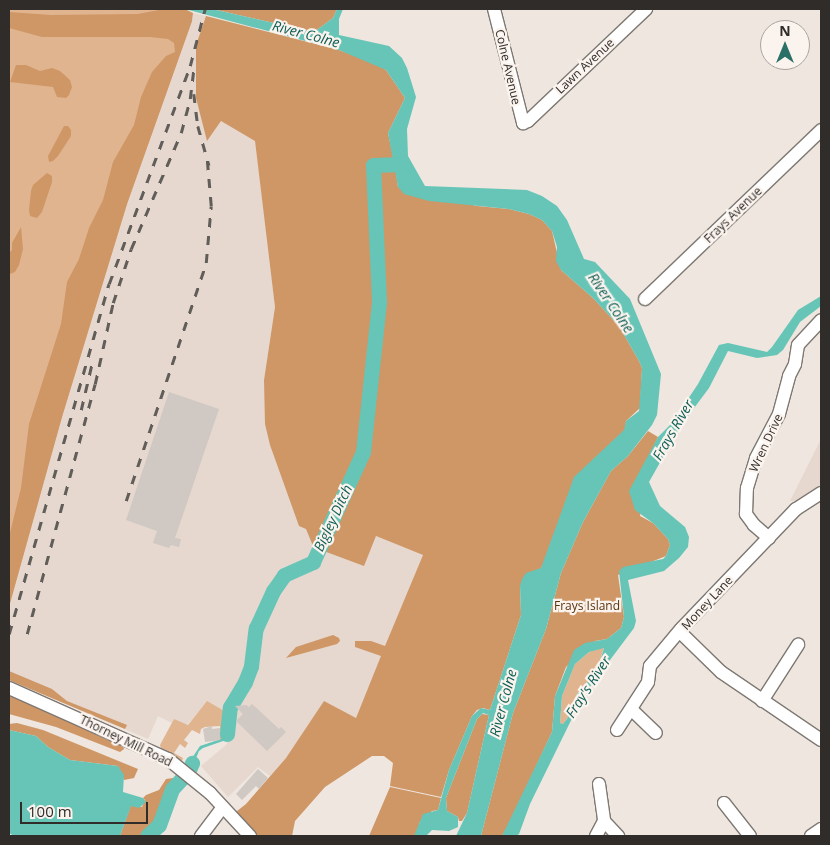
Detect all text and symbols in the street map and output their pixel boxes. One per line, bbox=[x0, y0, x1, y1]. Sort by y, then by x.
water label: River Colne bbox=[271, 17, 341, 51]
north arrow bbox=[760, 20, 810, 70]
text: N bbox=[779, 21, 791, 40]
street label: Colne Avenue bbox=[492, 28, 524, 106]
street label: Lawn Avenue bbox=[553, 35, 617, 97]
street label: Frays Avenue bbox=[701, 184, 765, 246]
water label: River Colne bbox=[585, 270, 637, 336]
water label: Frays River bbox=[649, 397, 697, 463]
street label: Wren Drive bbox=[746, 412, 786, 474]
water label: Bigley Ditch bbox=[310, 482, 356, 554]
street label: Money Lane bbox=[678, 573, 736, 633]
park label: Frays Island bbox=[554, 599, 620, 613]
water label: Fray's River bbox=[562, 653, 614, 721]
water label: River Colne bbox=[486, 668, 520, 738]
street label: Thorney Mill Road bbox=[77, 712, 175, 770]
scale bar bbox=[22, 792, 150, 824]
text: 100 m bbox=[28, 801, 72, 821]

